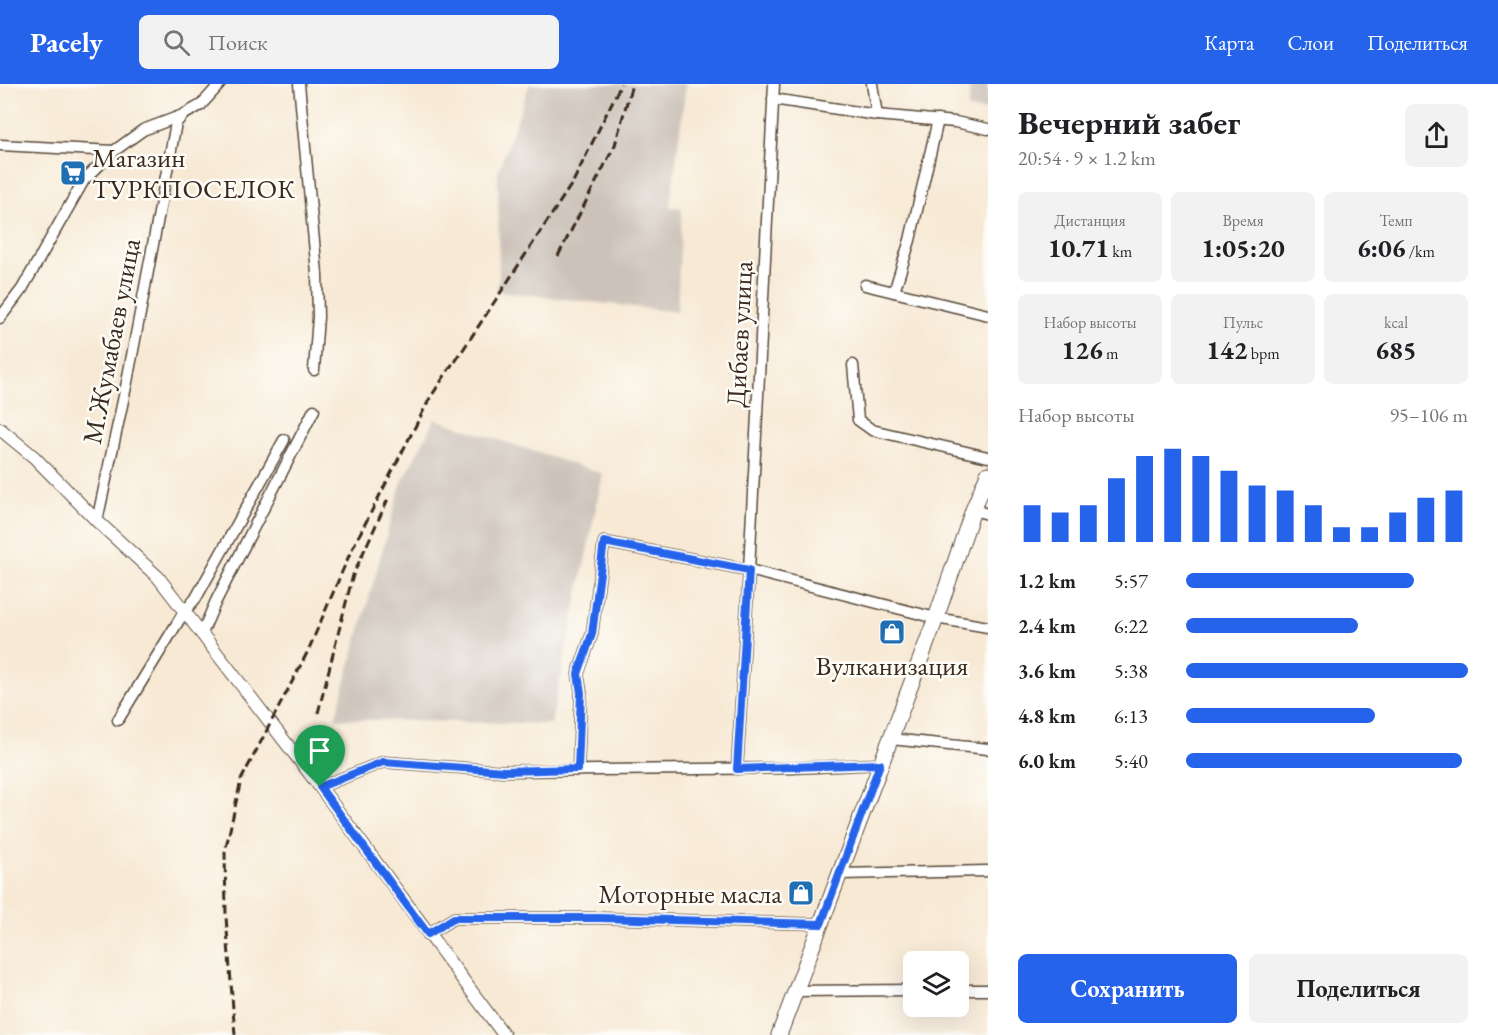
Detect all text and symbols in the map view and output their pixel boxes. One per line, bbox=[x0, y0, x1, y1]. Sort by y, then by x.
search box bbox=[139, 15, 559, 69]
text: Pacely bbox=[30, 24, 103, 60]
icon: search bbox=[160, 26, 193, 59]
text: Поиск bbox=[208, 28, 268, 57]
text: Карта bbox=[1204, 29, 1254, 56]
text: Слои bbox=[1287, 29, 1334, 56]
text: Поделиться bbox=[1367, 29, 1468, 56]
text: Вечерний забег bbox=[1018, 101, 1240, 144]
button: share bbox=[1405, 104, 1468, 167]
place label: Магазин ТУРКПОСЕЛОК bbox=[92, 140, 295, 206]
text: 20:54 · 9 × 1.2 km bbox=[1018, 145, 1156, 171]
supermarket icon: Магазин ТУРКПОСЕЛОК bbox=[58, 158, 88, 188]
text: Дистанция bbox=[1054, 210, 1126, 231]
text: Время bbox=[1222, 210, 1264, 231]
text: Темп bbox=[1379, 210, 1413, 231]
text: 10.71 bbox=[1048, 231, 1109, 265]
text: 1:05:20 bbox=[1201, 231, 1285, 265]
text: 6:06 bbox=[1357, 231, 1406, 265]
street label: М.Жумабаев улица bbox=[74, 235, 148, 447]
text: km bbox=[1109, 241, 1132, 262]
text: /km bbox=[1406, 241, 1435, 262]
street label: Дибаев улица bbox=[718, 260, 760, 408]
text: Набор высоты bbox=[1043, 312, 1137, 333]
text: Пульс bbox=[1223, 312, 1263, 333]
text: kcal bbox=[1384, 312, 1408, 333]
text: 126 bbox=[1062, 333, 1103, 367]
text: 142 bbox=[1206, 333, 1248, 367]
text: 685 bbox=[1375, 333, 1417, 367]
text: m bbox=[1103, 343, 1118, 364]
text: bpm bbox=[1248, 343, 1280, 364]
text: Набор высоты bbox=[1018, 402, 1134, 428]
text: 95–106 m bbox=[1389, 402, 1468, 428]
text: 1.2 km bbox=[1018, 568, 1076, 594]
text: 5:57 bbox=[1114, 568, 1148, 594]
text: 2.4 km bbox=[1018, 613, 1076, 639]
text: 6:22 bbox=[1114, 613, 1148, 639]
shop icon: Вулканизация bbox=[877, 617, 907, 647]
place label: Вулканизация bbox=[816, 648, 968, 683]
text: 3.6 km bbox=[1018, 658, 1076, 684]
text: 5:38 bbox=[1114, 658, 1148, 684]
text: 4.8 km bbox=[1018, 703, 1076, 729]
text: 6:13 bbox=[1114, 703, 1148, 729]
pin bbox=[294, 725, 345, 787]
icon: arrive bbox=[303, 734, 336, 767]
text: 6.0 km bbox=[1018, 748, 1076, 774]
text: 5:40 bbox=[1114, 748, 1148, 774]
place label: Моторные масла bbox=[598, 876, 782, 911]
shop icon: Моторные масла bbox=[786, 878, 816, 908]
map controls bbox=[903, 951, 969, 1017]
button: layers bbox=[903, 951, 969, 1017]
button: Сохранить bbox=[1018, 954, 1237, 1023]
button: Поделиться bbox=[1249, 954, 1468, 1023]

